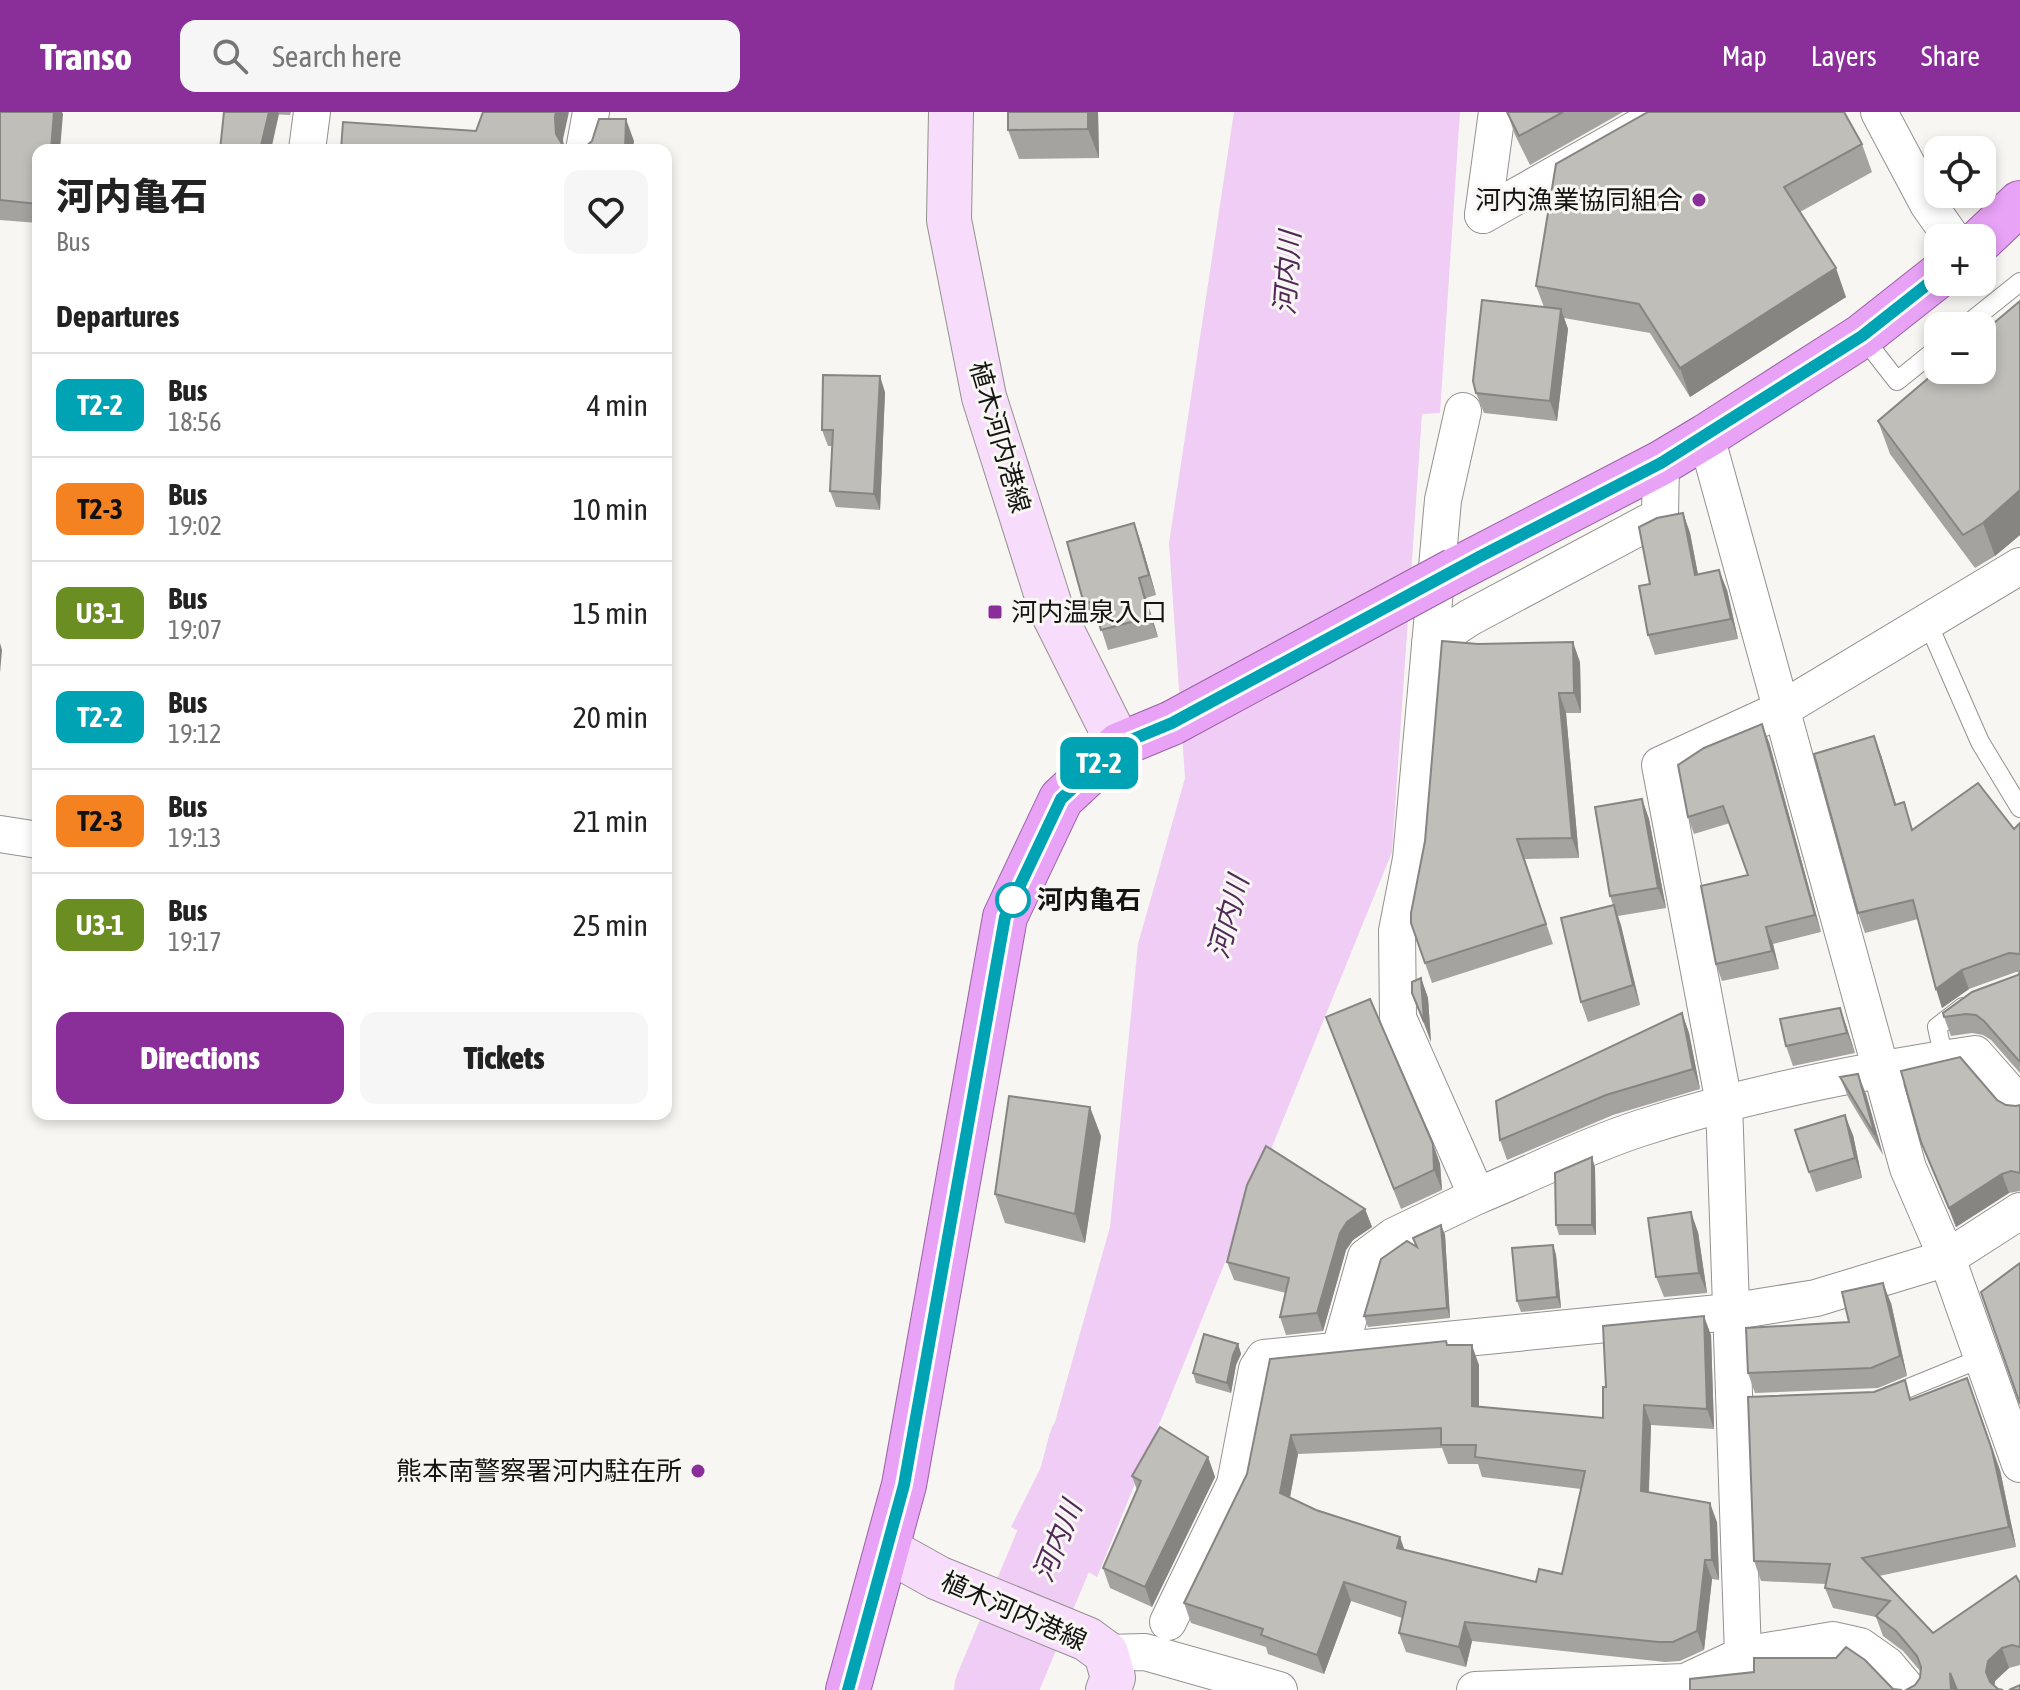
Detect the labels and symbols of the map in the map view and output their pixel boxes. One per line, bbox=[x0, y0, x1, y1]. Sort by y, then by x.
place label: 河内漁業協同組合 bbox=[1475, 185, 1683, 215]
marker: 河内漁業協同組合 bbox=[1690, 191, 1708, 209]
water label: 河内川 bbox=[1268, 227, 1306, 316]
street label: 植木河内港線 bbox=[964, 358, 1036, 516]
place label: 河内温泉入口 bbox=[1011, 597, 1167, 627]
marker: 河内温泉入口 bbox=[986, 603, 1004, 621]
line badge: T2-2 bbox=[1043, 737, 1155, 789]
water label: 河内川 bbox=[1202, 869, 1255, 962]
marker: 河内亀石 bbox=[996, 883, 1030, 917]
place label: 河内亀石 bbox=[1037, 885, 1141, 915]
place label: 熊本南警察署河内駐在所 bbox=[396, 1456, 682, 1486]
marker: 熊本南警察署河内駐在所 bbox=[689, 1462, 707, 1480]
water label: 河内川 bbox=[1026, 1493, 1089, 1586]
street label: 植木河内港線 bbox=[937, 1566, 1091, 1656]

